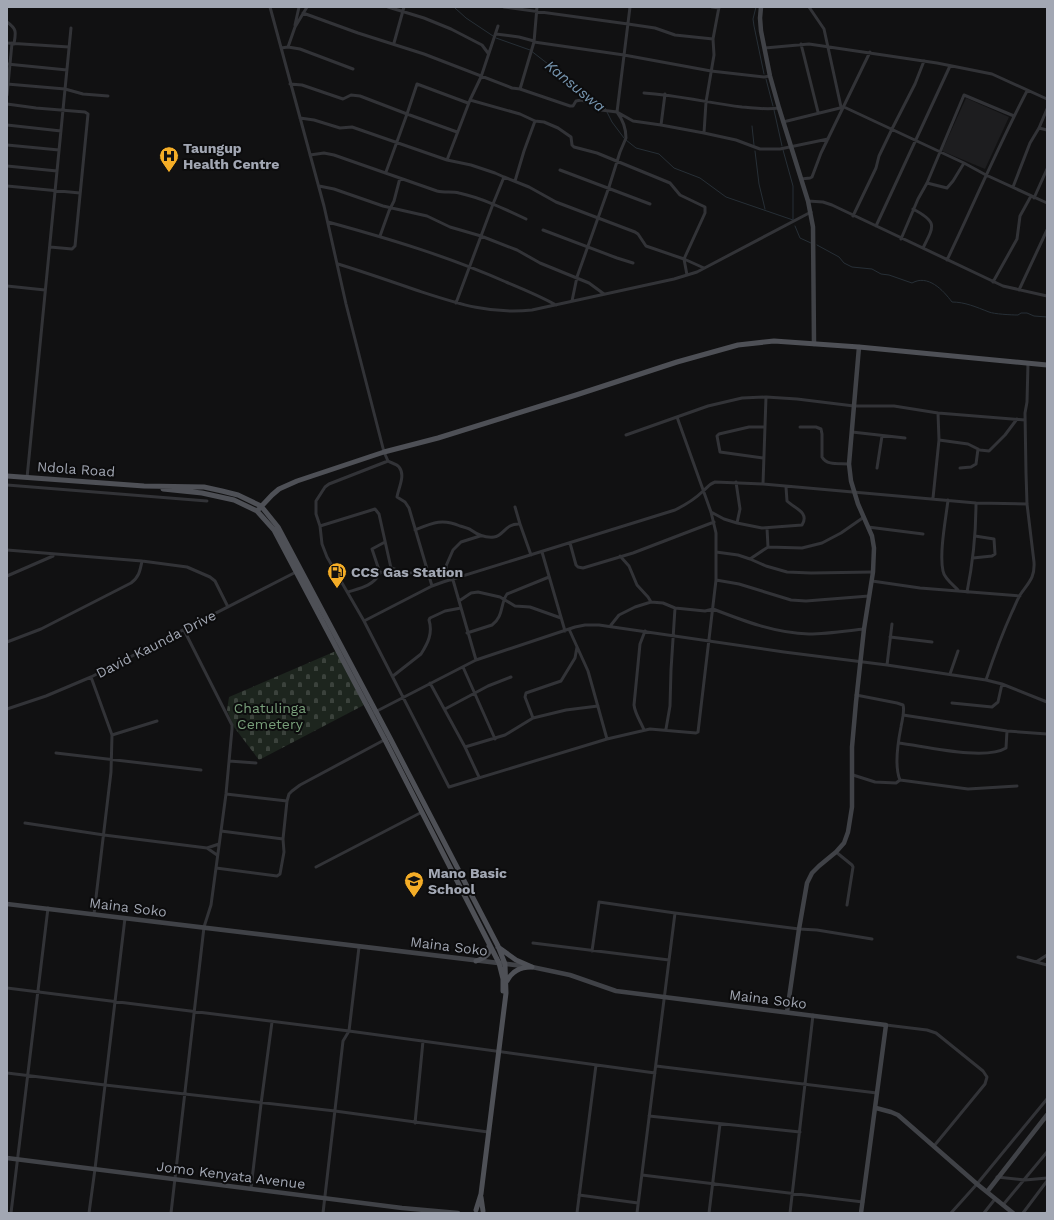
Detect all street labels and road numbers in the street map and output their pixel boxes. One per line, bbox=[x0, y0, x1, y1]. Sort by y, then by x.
street label: Ndola Road bbox=[36, 458, 116, 480]
street label: David Kaunda Drive bbox=[93, 607, 219, 681]
street label: Maina Soko bbox=[88, 894, 168, 920]
street label: Maina Soko bbox=[409, 933, 489, 959]
street label: Maina Soko bbox=[728, 986, 808, 1012]
street label: Jomo Kenyata Avenue bbox=[156, 1158, 306, 1192]

